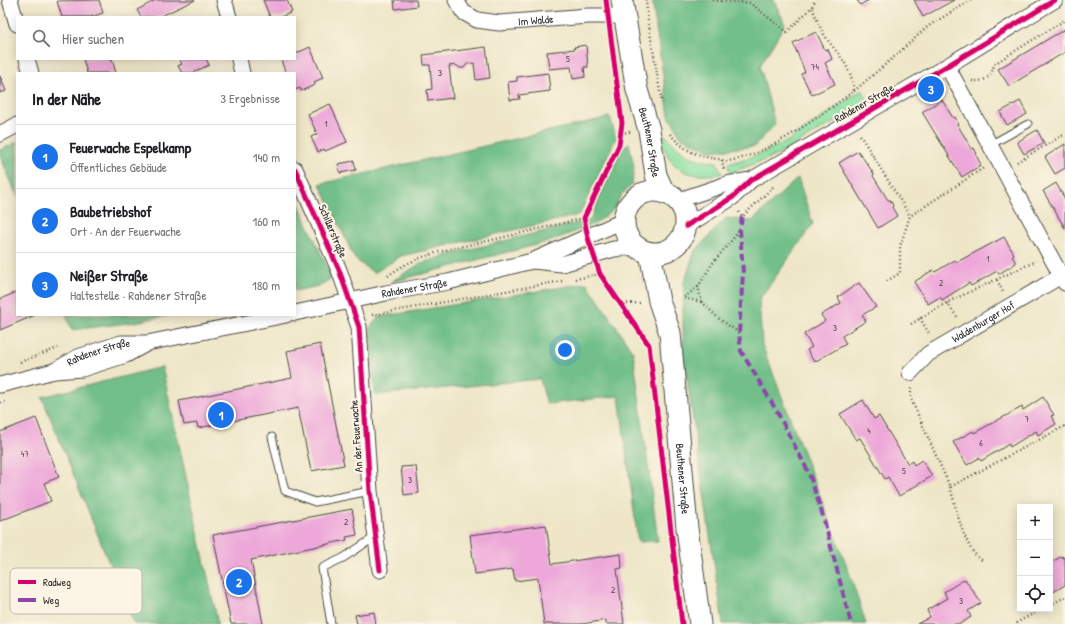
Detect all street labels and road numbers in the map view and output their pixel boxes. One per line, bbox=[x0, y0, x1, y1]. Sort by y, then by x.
street label: Im Walde bbox=[518, 12, 554, 28]
street label: Rahdener Straße bbox=[832, 80, 897, 126]
street label: Beuthener Straße bbox=[636, 105, 663, 179]
street label: Schillerstraße bbox=[316, 202, 351, 260]
street label: Rahdener Straße bbox=[380, 275, 449, 301]
street label: Waldenburger Hof bbox=[949, 298, 1017, 346]
street label: Rahdener Straße bbox=[64, 336, 131, 369]
street label: An der Feuerwache bbox=[346, 399, 366, 473]
street label: Beuthener Straße bbox=[673, 443, 693, 515]

